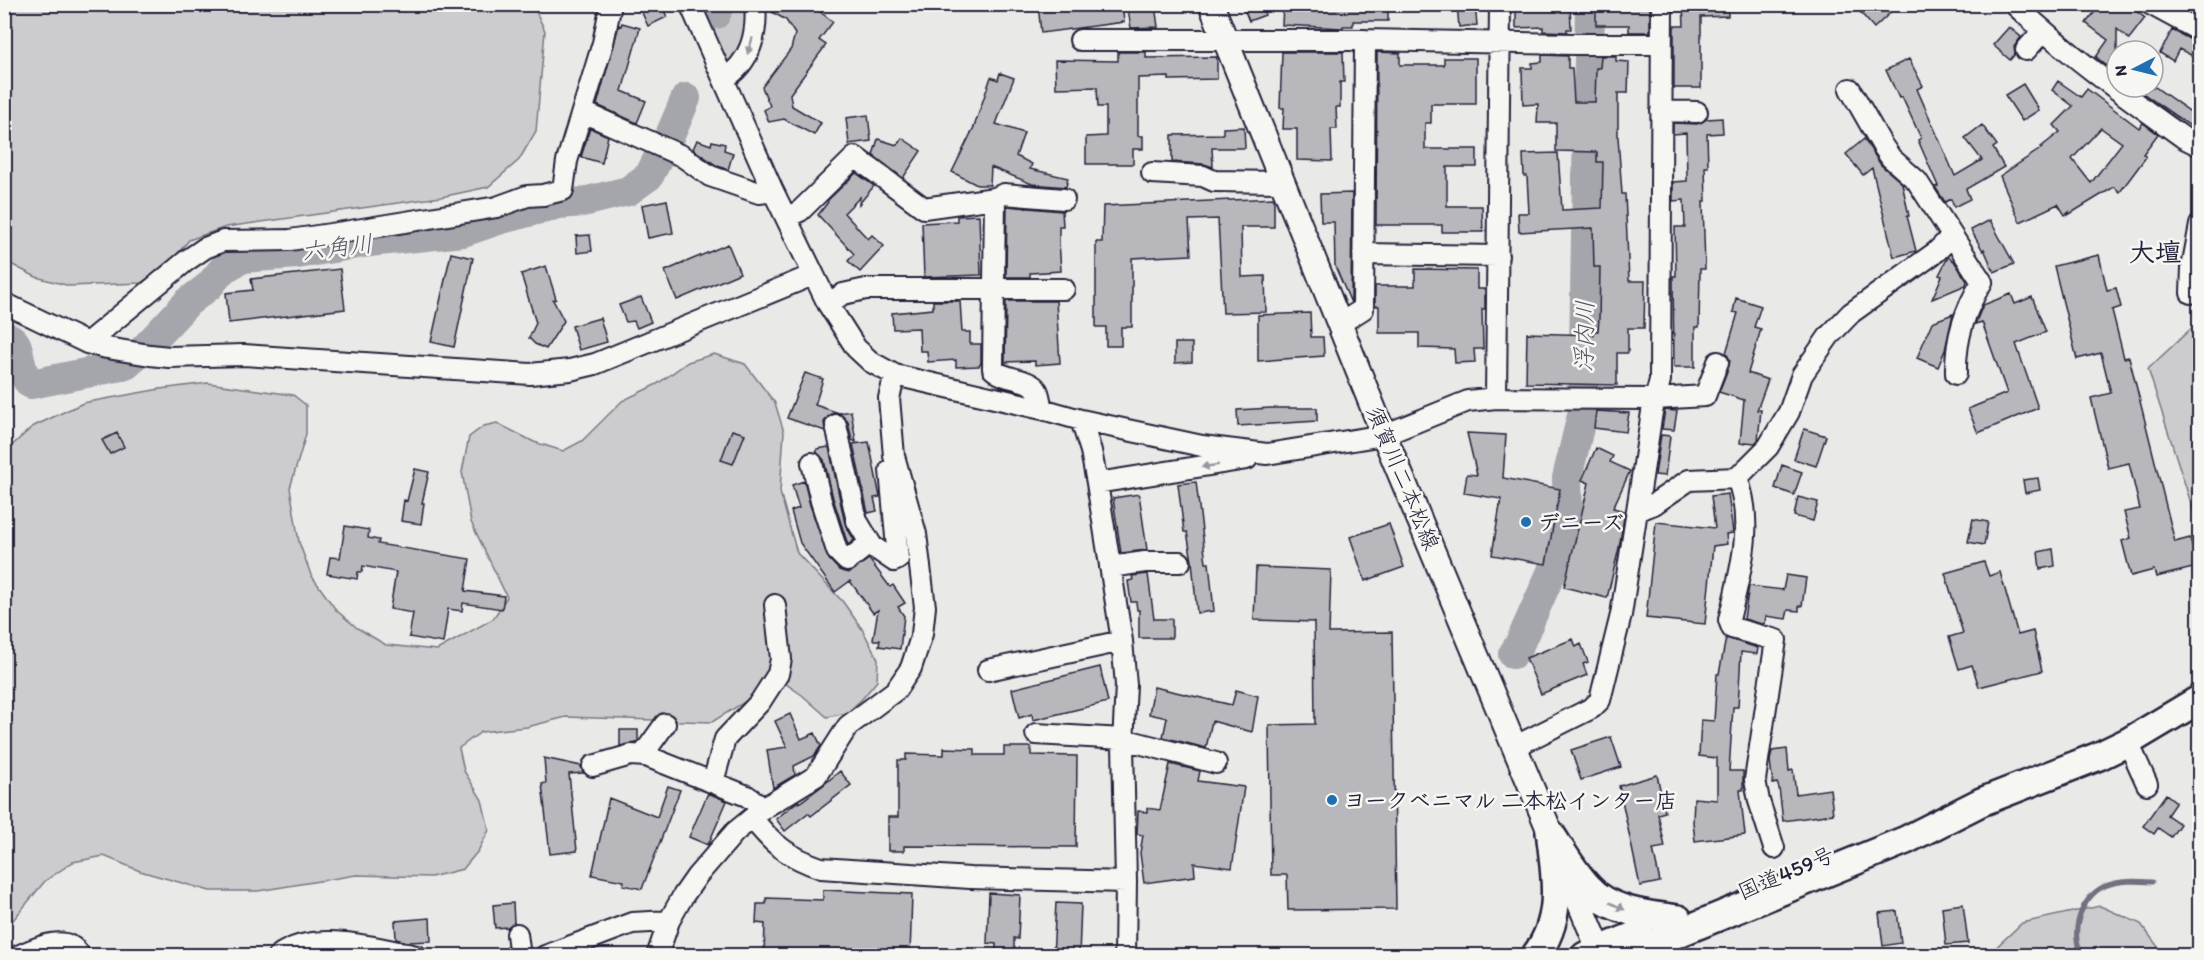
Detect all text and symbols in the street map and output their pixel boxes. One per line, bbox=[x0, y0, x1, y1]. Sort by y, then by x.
one-way arrow bbox=[744, 37, 754, 55]
north arrow bbox=[2105, 39, 2165, 99]
text: N bbox=[2111, 64, 2131, 77]
water label: 六角川 bbox=[300, 228, 374, 266]
district label: 大壇 bbox=[2129, 236, 2181, 268]
water label: 浮内川 bbox=[1569, 300, 1599, 372]
street label: 須賀川二本松線 bbox=[1360, 402, 1446, 554]
one-way arrow bbox=[1200, 461, 1219, 470]
place label: デニーズ bbox=[1538, 509, 1624, 536]
marker: デニーズ bbox=[1519, 515, 1533, 529]
place label: ヨークベニマル 二本松インター店 bbox=[1344, 787, 1677, 814]
marker: ヨークベニマル 二本松インター店 bbox=[1325, 793, 1339, 807]
street label: 国道459号 bbox=[1734, 841, 1838, 905]
one-way arrow bbox=[1608, 900, 1626, 910]

